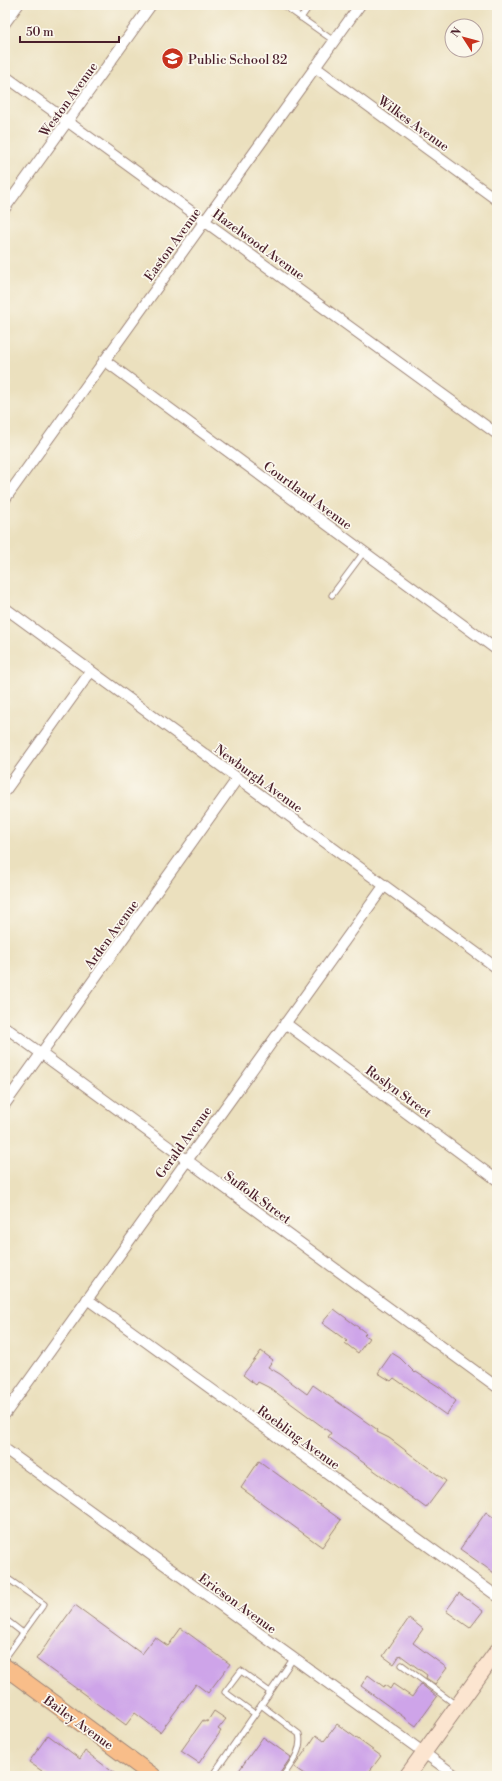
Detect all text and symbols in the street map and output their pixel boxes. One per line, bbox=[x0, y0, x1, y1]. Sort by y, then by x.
scale bar bbox=[20, 18, 119, 44]
north arrow bbox=[444, 18, 484, 58]
text: 50 m bbox=[26, 25, 54, 40]
text: N bbox=[448, 25, 465, 40]
school or university icon: Public School 82 bbox=[159, 46, 185, 72]
place label: Public School 82 bbox=[188, 52, 287, 68]
street label: Weston Avenue bbox=[36, 59, 101, 141]
street label: Wilkes Avenue bbox=[374, 92, 452, 155]
street label: Easton Avenue bbox=[141, 205, 205, 284]
street label: Hazelwood Avenue bbox=[209, 206, 308, 284]
street label: Courtland Avenue bbox=[260, 458, 355, 534]
street label: Newburgh Avenue bbox=[211, 741, 306, 816]
street label: Arden Avenue bbox=[81, 897, 143, 973]
street label: Roslyn Street bbox=[362, 1062, 435, 1121]
street label: Gerald Avenue bbox=[152, 1103, 216, 1182]
street label: Suffolk Street bbox=[221, 1168, 294, 1228]
street label: Roebling Avenue bbox=[254, 1402, 343, 1473]
street label: Ericson Avenue bbox=[195, 1570, 280, 1638]
street label: Bailey Avenue bbox=[40, 1692, 117, 1754]

